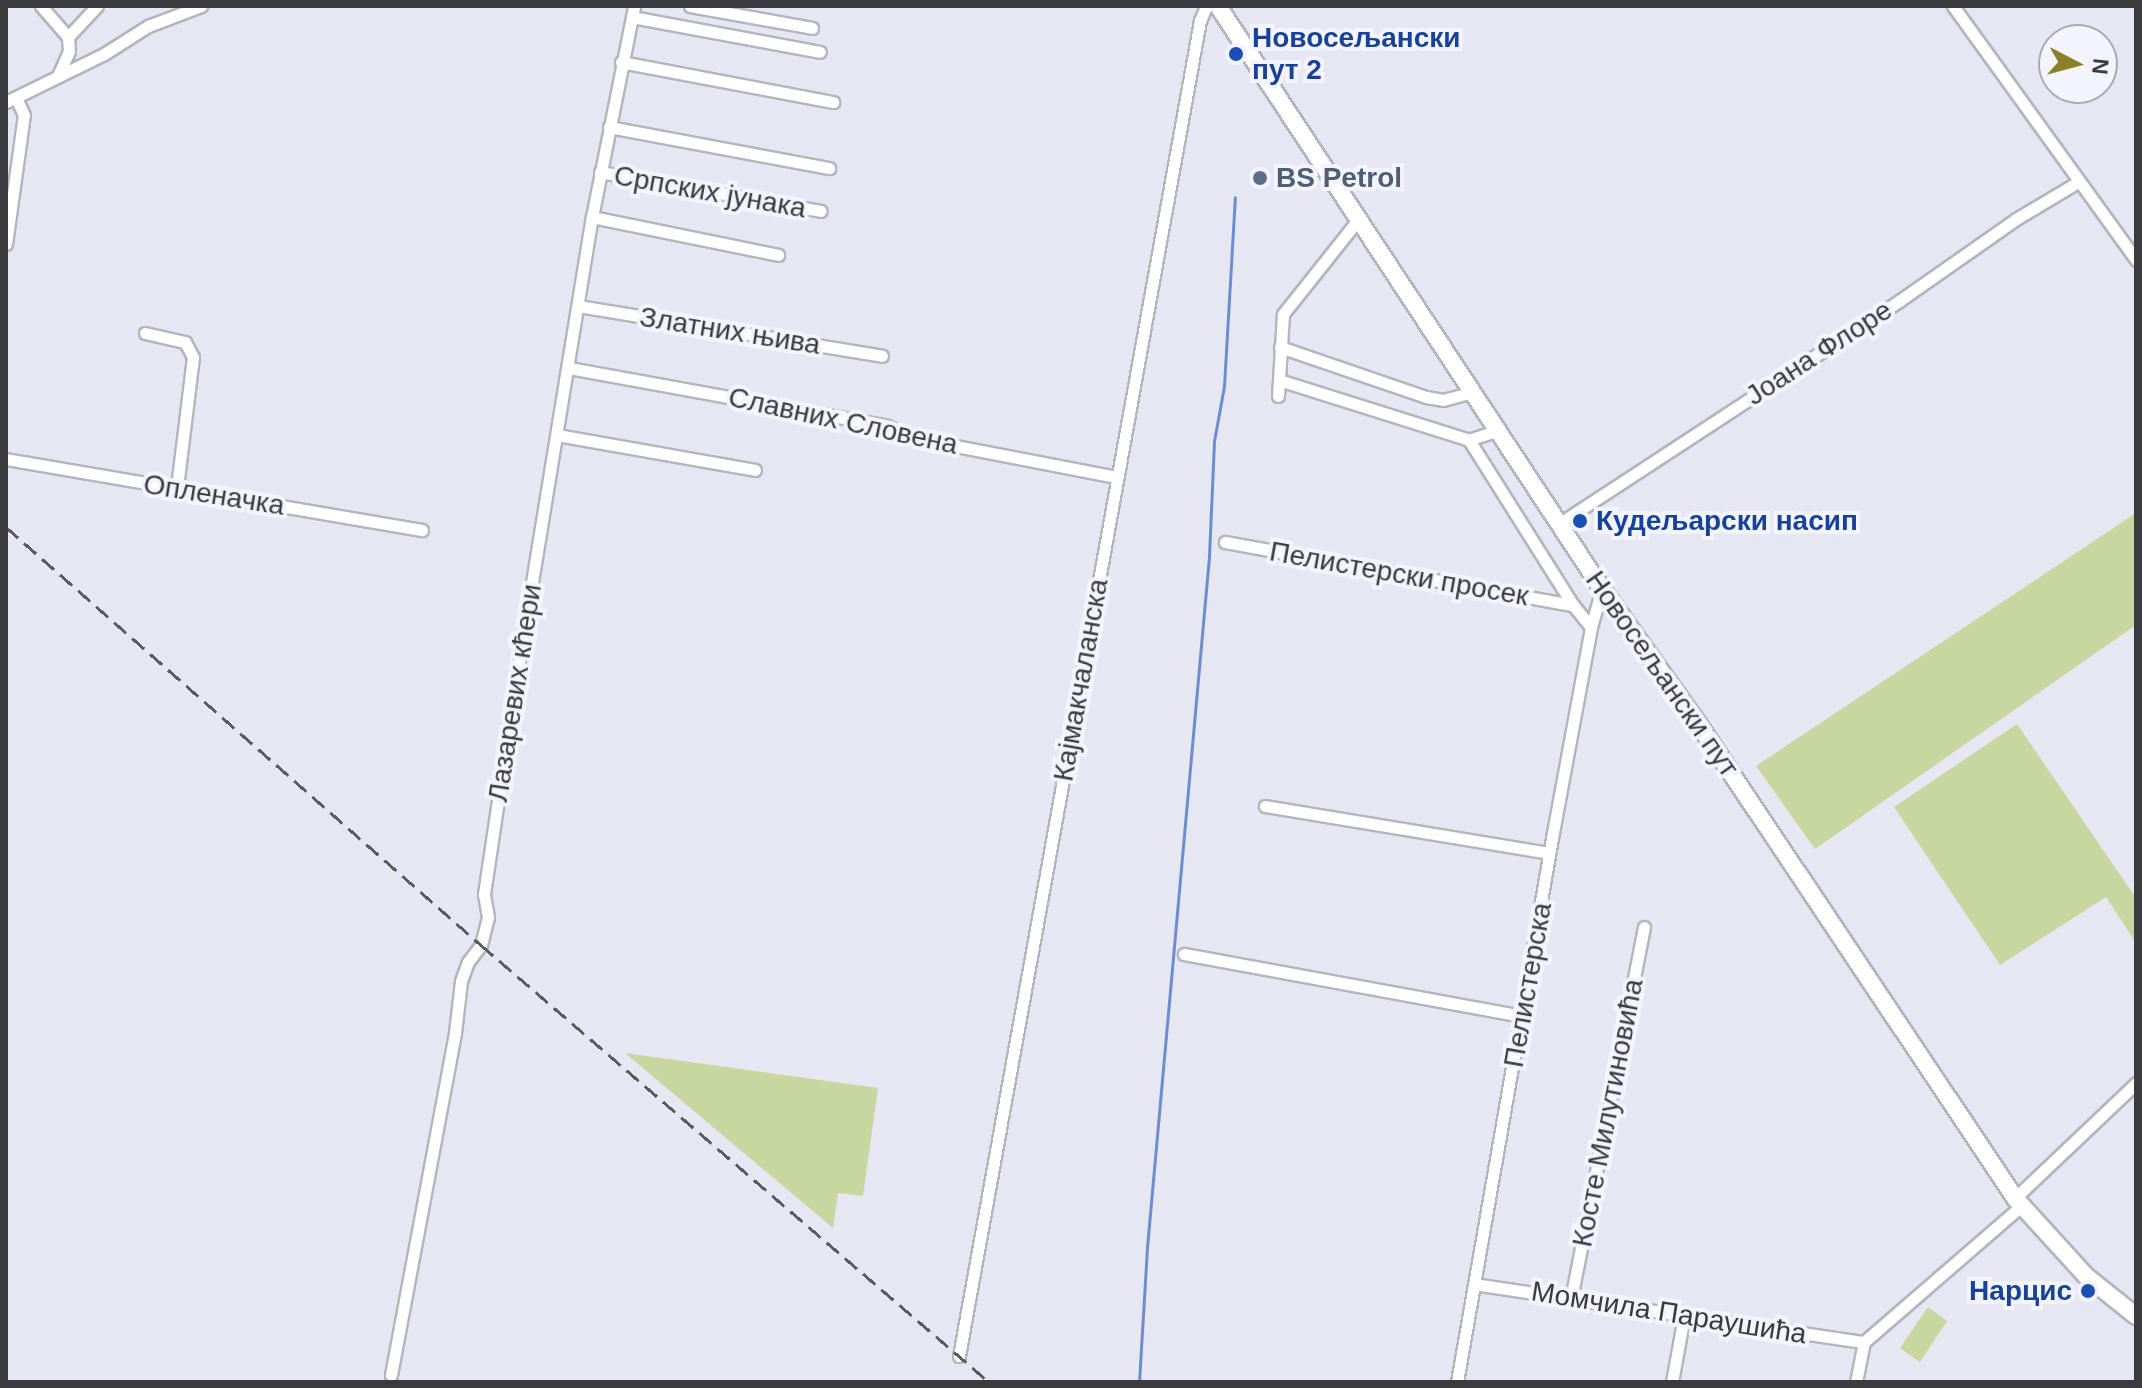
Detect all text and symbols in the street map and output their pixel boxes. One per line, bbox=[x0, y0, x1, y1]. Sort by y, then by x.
place label: Новосељански пут 2 bbox=[1252, 21, 1460, 87]
north arrow bbox=[2038, 24, 2118, 104]
marker: Новосељански пут 2 bbox=[1227, 45, 1245, 63]
text: N bbox=[2087, 57, 2114, 76]
street label: Српских јунака bbox=[611, 159, 809, 225]
place label: BS Petrol bbox=[1276, 161, 1402, 195]
marker: BS Petrol bbox=[1251, 169, 1269, 187]
street label: Јоана Флоре bbox=[1740, 293, 1898, 413]
street label: Златних њива bbox=[637, 300, 823, 362]
street label: Славних Словена bbox=[725, 380, 961, 462]
street label: Опленачка bbox=[141, 467, 287, 523]
place label: Кудељарски насип bbox=[1596, 504, 1858, 538]
marker: Кудељарски насип bbox=[1571, 512, 1589, 530]
street label: Пелистерски просек bbox=[1267, 535, 1531, 613]
street label: Новосељански пут bbox=[1578, 565, 1746, 783]
street label: Кајмакчаланска bbox=[1047, 576, 1115, 784]
street label: Лазаревих кћери bbox=[481, 582, 549, 804]
street label: Пелистерска bbox=[1497, 900, 1559, 1070]
street label: Косте Милутиновића bbox=[1566, 976, 1650, 1250]
place label: Нарцис bbox=[1969, 1274, 2072, 1308]
street label: Момчила Параушића bbox=[1529, 1275, 1809, 1351]
marker: Нарцис bbox=[2079, 1282, 2097, 1300]

